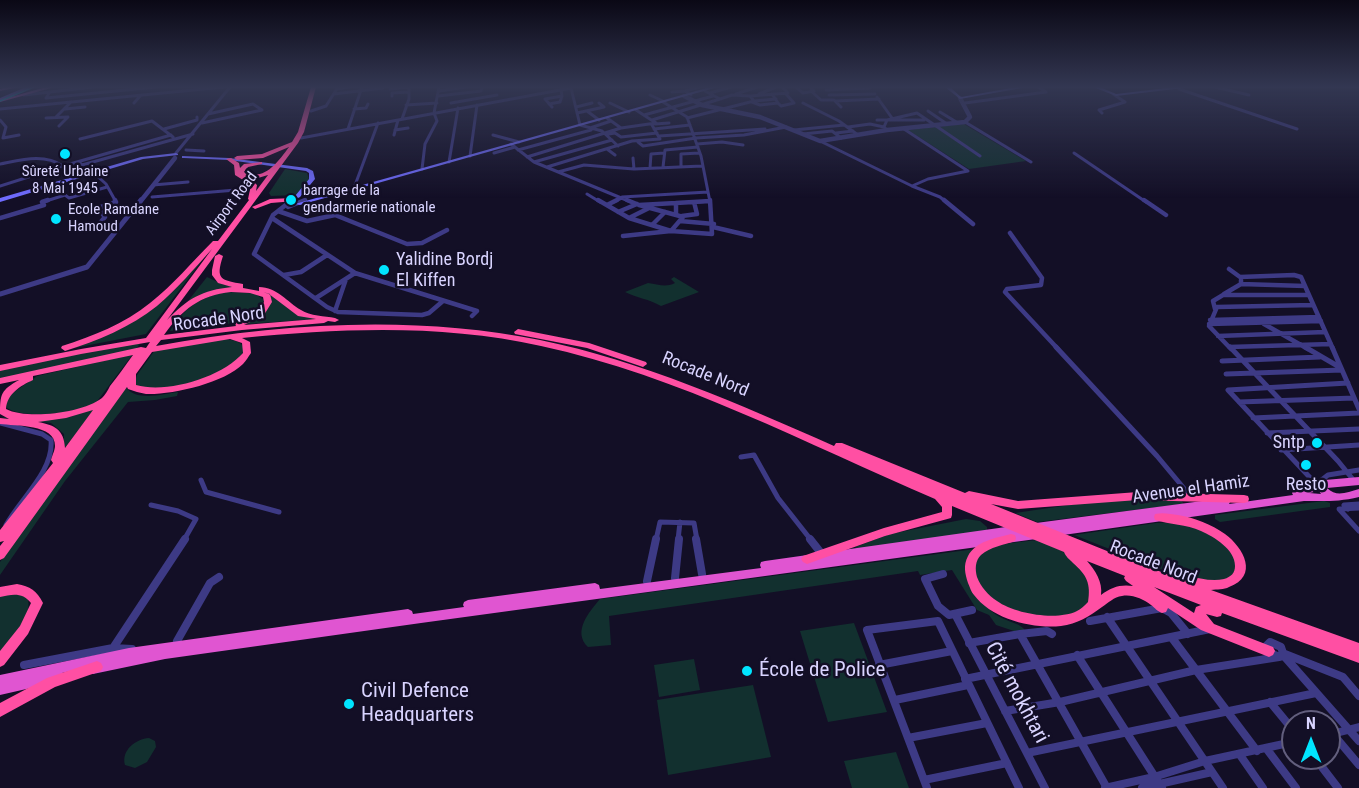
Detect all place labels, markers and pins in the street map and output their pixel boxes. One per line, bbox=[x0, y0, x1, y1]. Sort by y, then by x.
marker: Sûreté Urbaine 8 Mai 1945 bbox=[58, 147, 72, 161]
place label: Sûreté Urbaine 8 Mai 1945 bbox=[22, 163, 108, 198]
place label: barrage de la gendarmerie nationale bbox=[303, 182, 435, 217]
marker: barrage de la gendarmerie nationale bbox=[284, 193, 298, 207]
place label: Ecole Ramdane Hamoud bbox=[68, 201, 159, 236]
marker: Ecole Ramdane Hamoud bbox=[49, 212, 63, 226]
place label: Yalidine Bordj El Kiffen bbox=[396, 249, 493, 292]
marker: Yalidine Bordj El Kiffen bbox=[377, 263, 391, 277]
place label: Sntp bbox=[1273, 432, 1305, 454]
marker: Sntp bbox=[1310, 436, 1324, 450]
marker: Resto bbox=[1299, 458, 1313, 472]
place label: Resto bbox=[1286, 474, 1326, 496]
place label: École de Police bbox=[759, 658, 885, 684]
marker: École de Police bbox=[740, 664, 754, 678]
place label: Civil Defence Headquarters bbox=[361, 679, 474, 729]
marker: Civil Defence Headquarters bbox=[342, 697, 356, 711]

